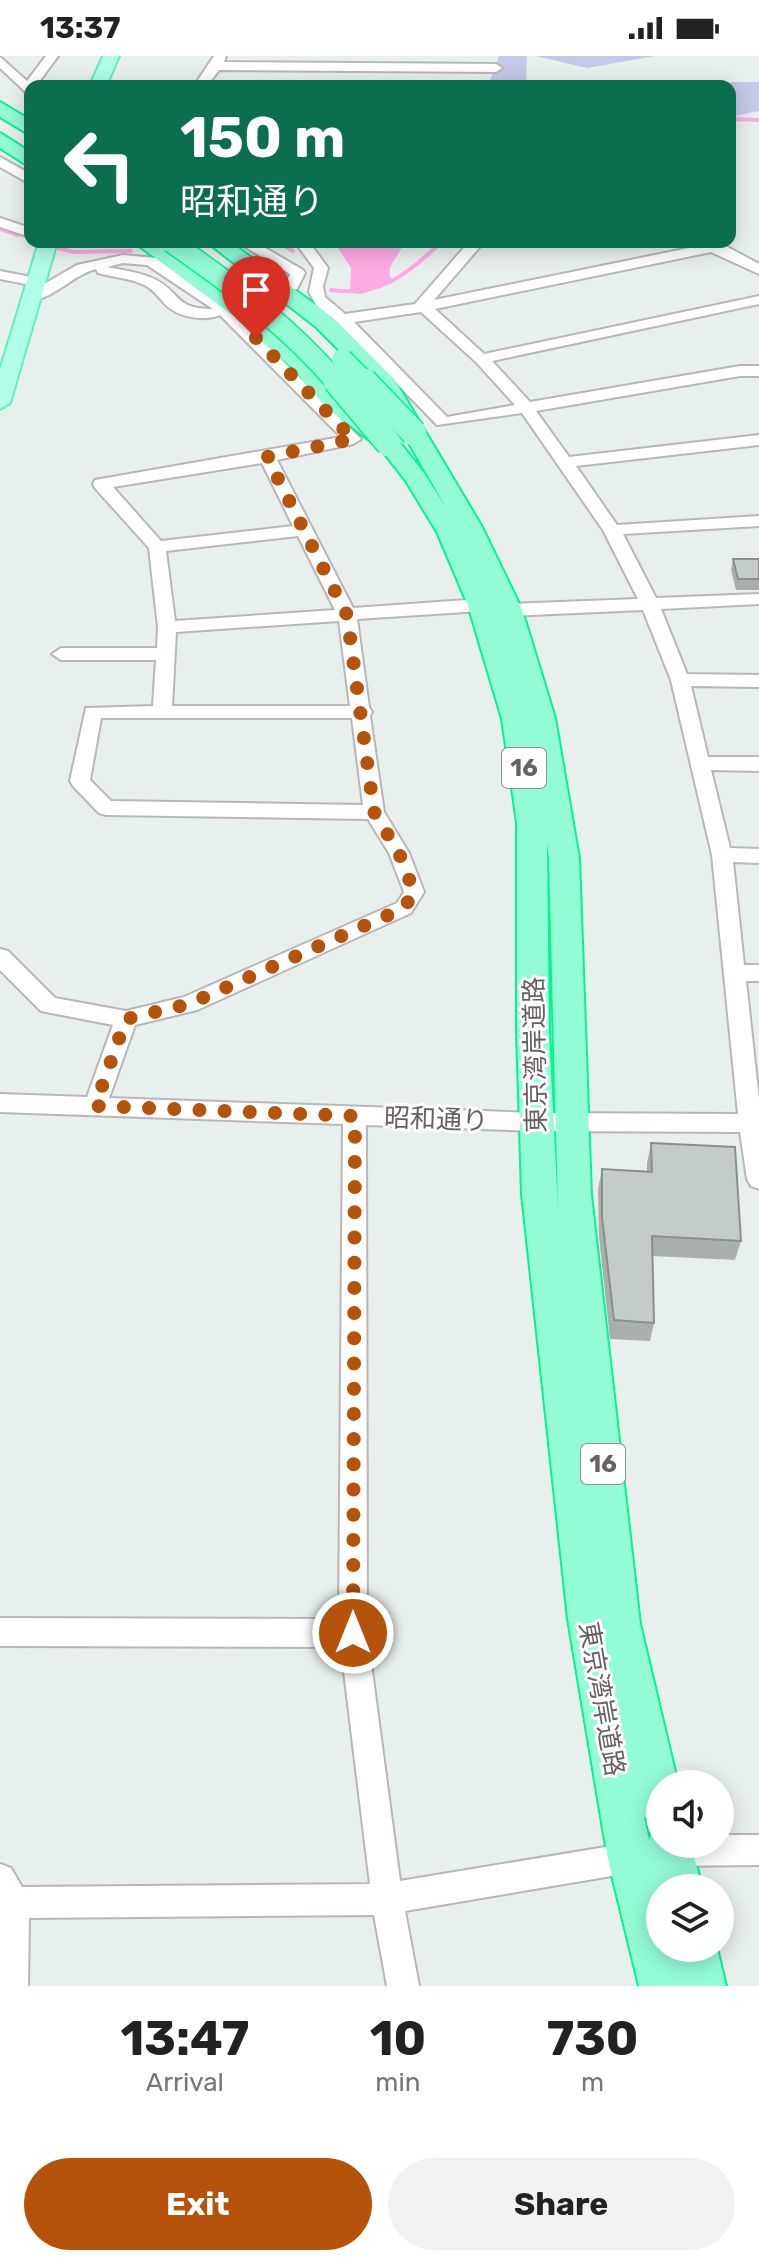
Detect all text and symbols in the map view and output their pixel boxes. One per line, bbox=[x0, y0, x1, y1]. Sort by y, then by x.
text: 13:37 bbox=[40, 10, 120, 46]
text: 150 m bbox=[180, 105, 345, 171]
icon: left bbox=[48, 112, 152, 216]
text: 昭和通り bbox=[180, 180, 324, 223]
pin bbox=[222, 256, 290, 338]
icon: arrive bbox=[234, 268, 278, 312]
road number: 16 bbox=[502, 748, 546, 788]
street label: 東京湾岸道路 bbox=[519, 977, 552, 1133]
street label: 昭和通り bbox=[383, 1102, 488, 1137]
road number: 16 bbox=[581, 1444, 625, 1484]
position arrow bbox=[311, 1591, 395, 1675]
street label: 東京湾岸道路 bbox=[573, 1620, 630, 1779]
map controls bbox=[646, 1770, 734, 1962]
button: sound bbox=[646, 1770, 734, 1858]
button: layers bbox=[646, 1874, 734, 1962]
text: 13:47 bbox=[121, 2010, 249, 2067]
text: 10 bbox=[370, 2010, 426, 2067]
text: 730 bbox=[547, 2010, 638, 2067]
text: Arrival bbox=[146, 2067, 224, 2098]
text: min bbox=[375, 2067, 420, 2098]
text: m bbox=[581, 2067, 604, 2098]
button: Exit bbox=[24, 2158, 372, 2250]
button: Share bbox=[388, 2158, 735, 2250]

